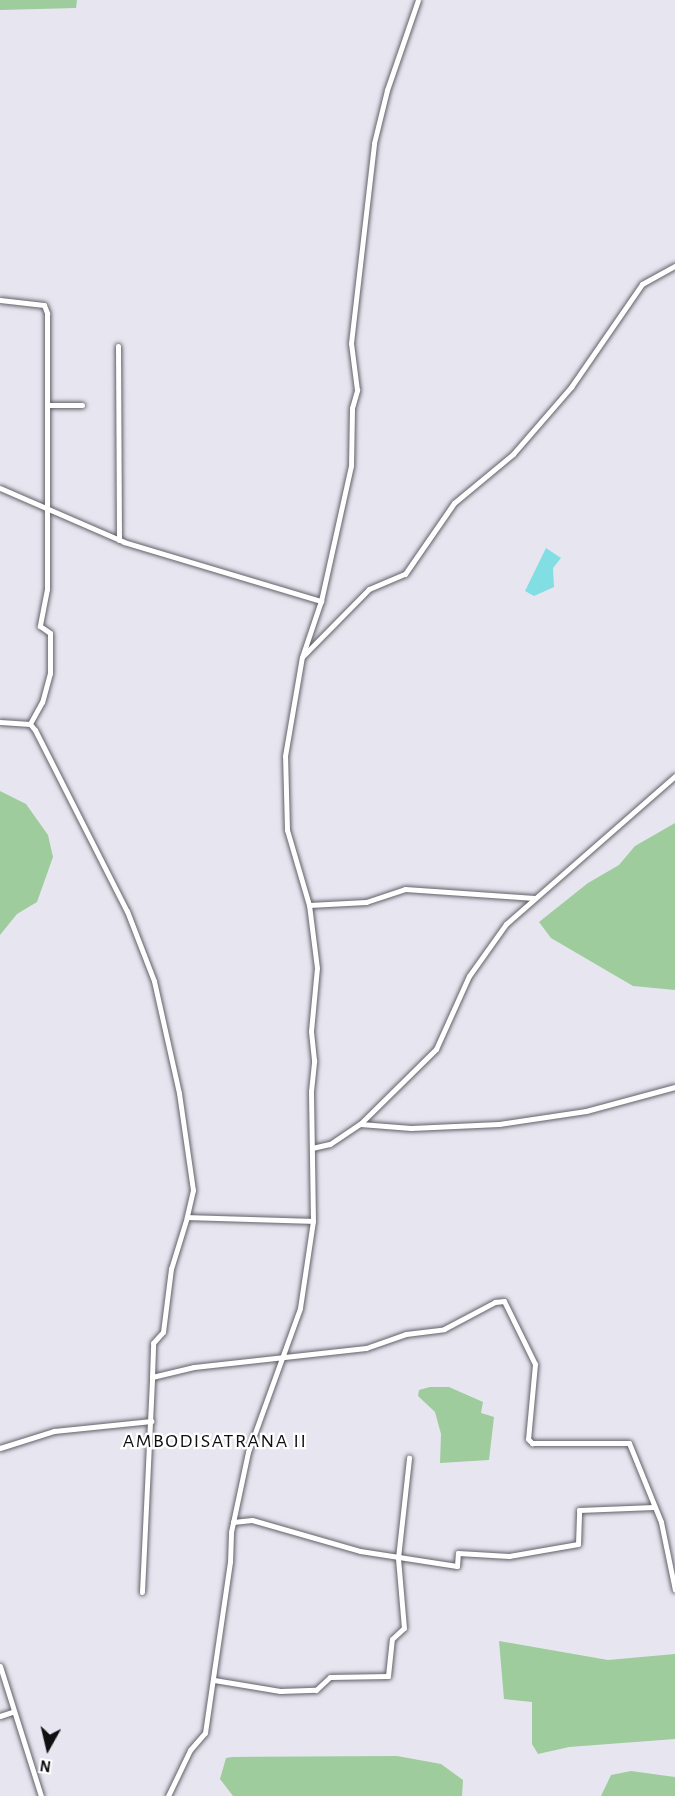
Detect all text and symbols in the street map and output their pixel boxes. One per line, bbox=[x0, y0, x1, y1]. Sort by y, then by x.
district label: AMBODISATRANA II bbox=[123, 1429, 307, 1453]
north arrow bbox=[18, 1718, 78, 1778]
text: N bbox=[39, 1757, 52, 1775]

